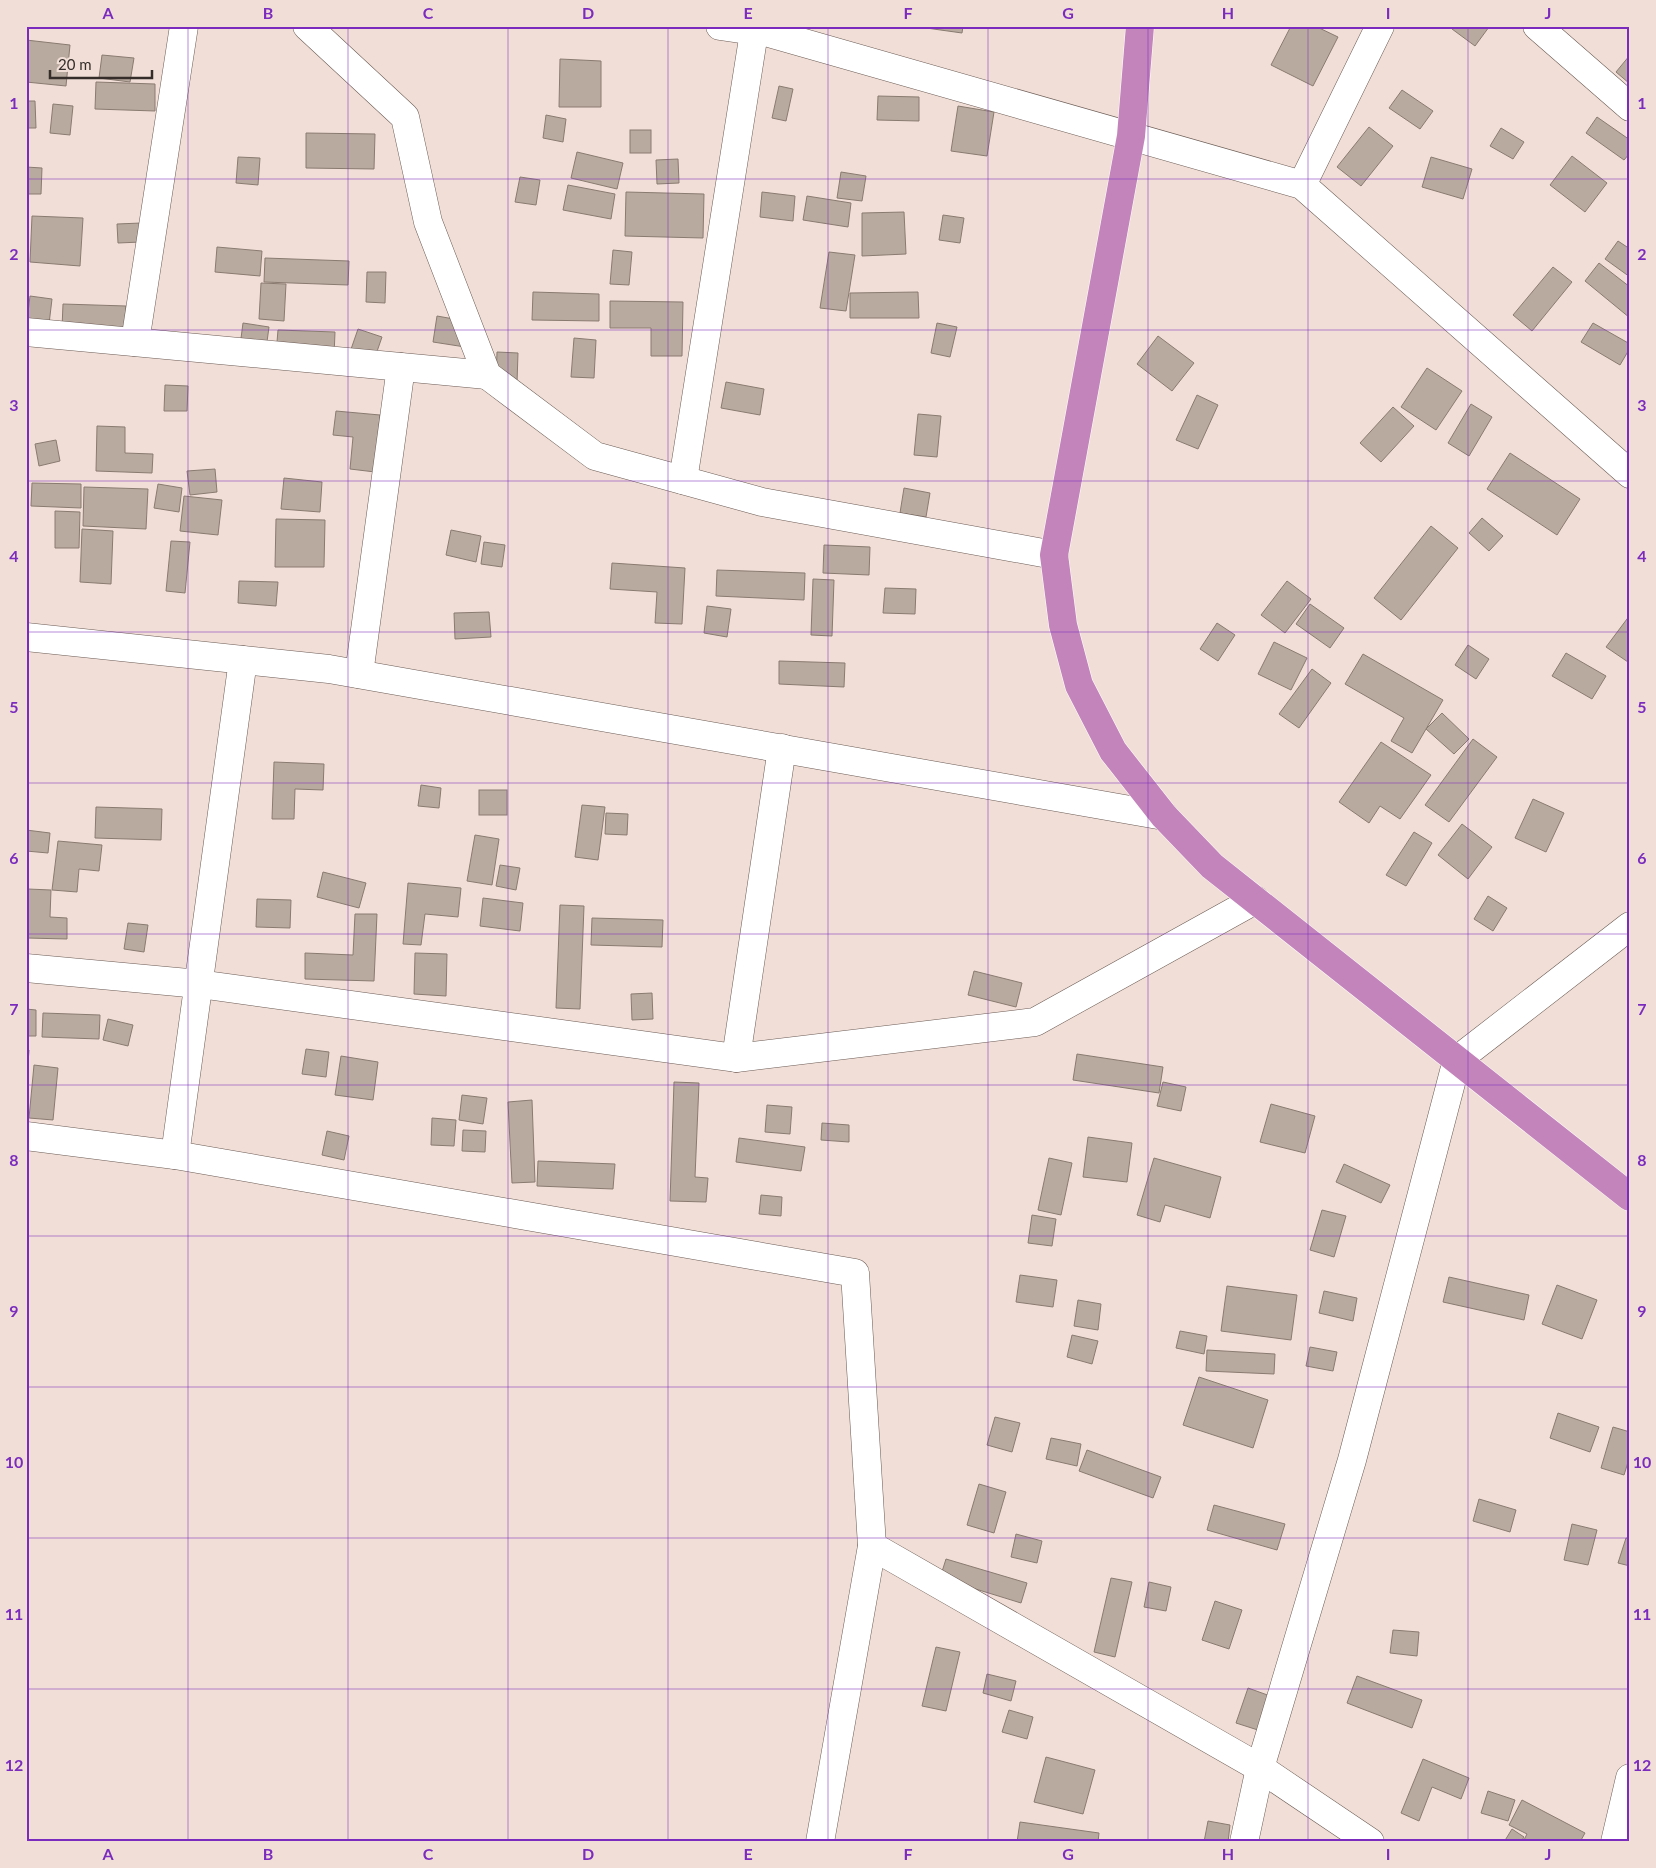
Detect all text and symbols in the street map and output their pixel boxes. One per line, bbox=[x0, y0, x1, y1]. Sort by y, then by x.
text: A bbox=[101, 3, 114, 22]
text: B bbox=[263, 3, 273, 22]
text: C bbox=[423, 3, 434, 22]
text: D bbox=[582, 3, 594, 22]
text: E bbox=[743, 3, 753, 22]
text: F bbox=[903, 3, 913, 22]
text: G bbox=[1062, 3, 1074, 22]
text: H bbox=[1222, 3, 1234, 22]
text: I bbox=[1386, 3, 1390, 22]
text: J bbox=[1545, 3, 1551, 22]
scale bar bbox=[50, 48, 152, 80]
text: 20 m bbox=[58, 55, 92, 73]
text: 1 bbox=[9, 93, 19, 112]
text: 1 bbox=[1637, 93, 1647, 112]
text: 2 bbox=[9, 244, 19, 263]
text: 2 bbox=[1637, 244, 1647, 263]
text: 3 bbox=[9, 395, 19, 414]
text: 3 bbox=[1637, 395, 1647, 414]
text: 4 bbox=[9, 546, 19, 565]
text: 4 bbox=[1637, 546, 1647, 565]
text: 5 bbox=[9, 697, 19, 716]
text: 5 bbox=[1637, 697, 1647, 716]
text: 6 bbox=[9, 848, 19, 867]
text: 6 bbox=[1637, 848, 1647, 867]
text: 7 bbox=[9, 999, 19, 1018]
text: 7 bbox=[1637, 999, 1647, 1018]
text: 8 bbox=[9, 1150, 19, 1169]
text: 8 bbox=[1637, 1150, 1647, 1169]
text: 9 bbox=[9, 1301, 19, 1320]
text: 9 bbox=[1637, 1301, 1647, 1320]
text: 10 bbox=[5, 1452, 23, 1471]
text: 10 bbox=[1633, 1452, 1651, 1471]
text: 11 bbox=[5, 1604, 23, 1623]
text: 11 bbox=[1633, 1604, 1651, 1623]
text: 12 bbox=[5, 1755, 23, 1774]
text: 12 bbox=[1633, 1755, 1651, 1774]
text: A bbox=[101, 1844, 114, 1863]
text: B bbox=[263, 1844, 273, 1863]
text: C bbox=[423, 1844, 434, 1863]
text: D bbox=[582, 1844, 594, 1863]
text: E bbox=[743, 1844, 753, 1863]
text: F bbox=[903, 1844, 913, 1863]
text: G bbox=[1062, 1844, 1074, 1863]
text: H bbox=[1222, 1844, 1234, 1863]
text: I bbox=[1386, 1844, 1390, 1863]
text: J bbox=[1545, 1844, 1551, 1863]

